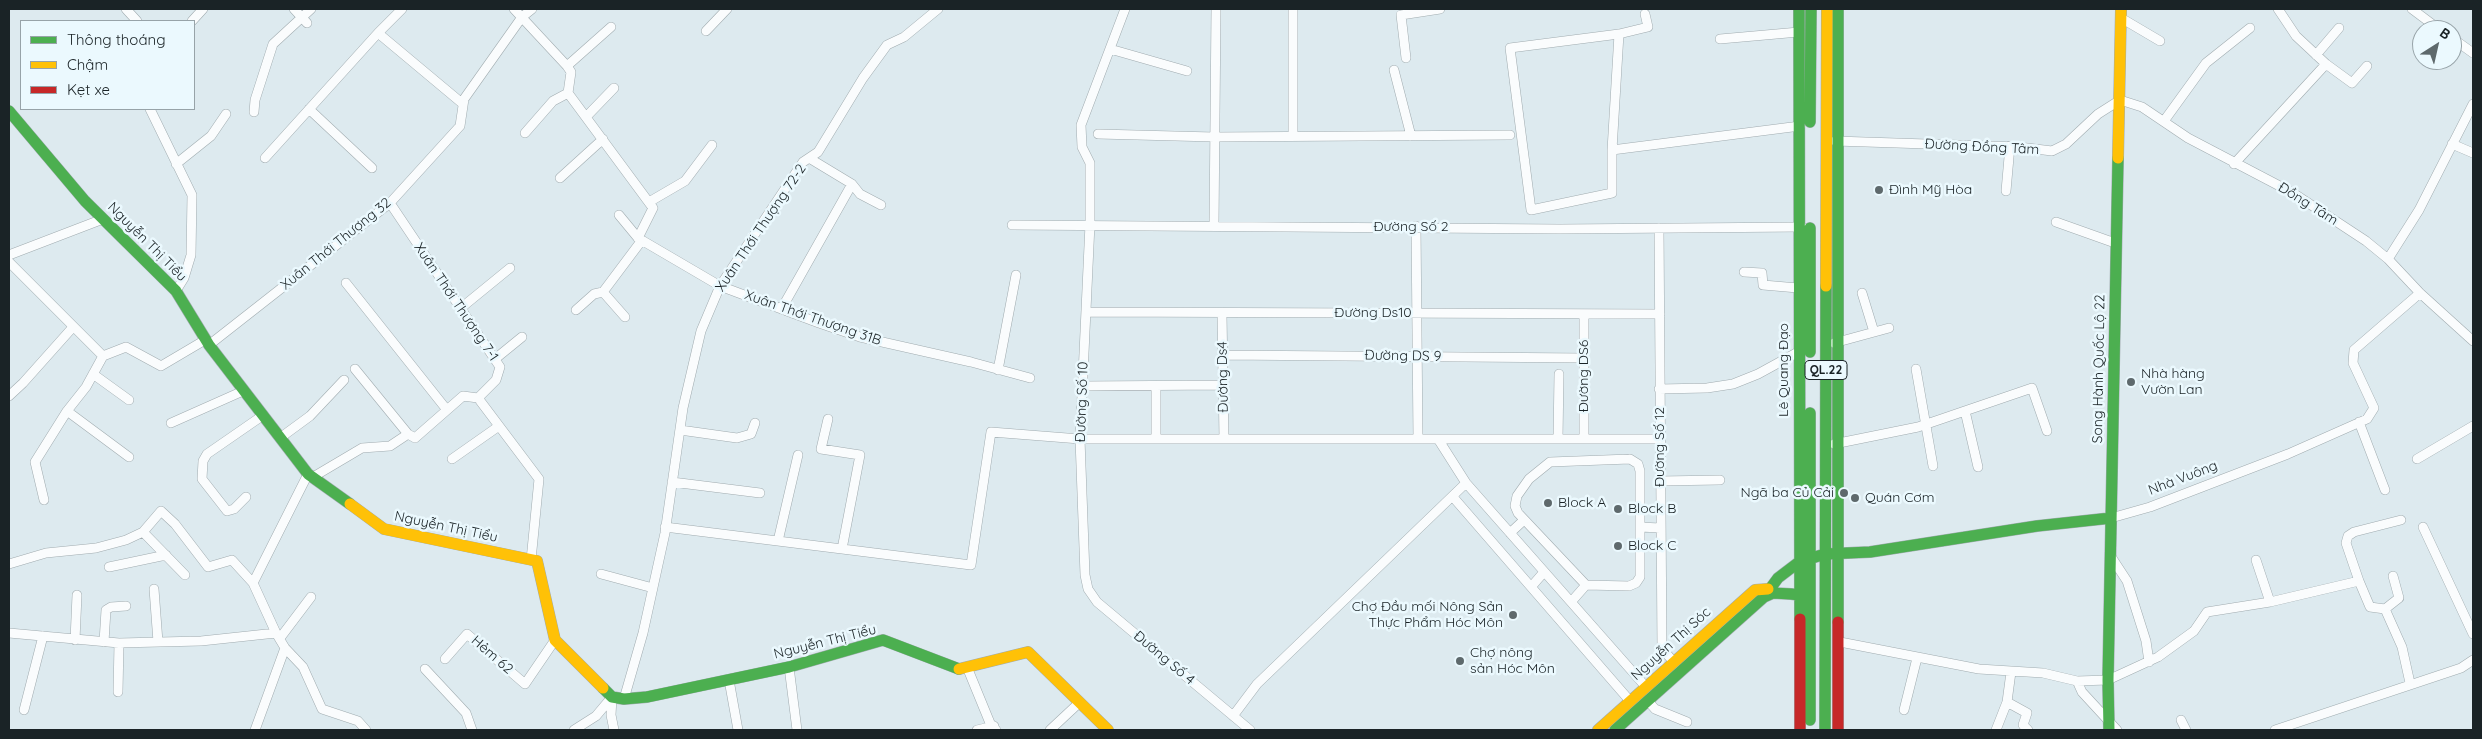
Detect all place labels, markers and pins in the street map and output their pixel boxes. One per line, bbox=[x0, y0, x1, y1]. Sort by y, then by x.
place label: Đình Mỹ Hòa bbox=[1889, 182, 1972, 198]
marker: Đình Mỹ Hòa bbox=[1873, 184, 1885, 196]
place label: Nhà hàng Vườn Lan bbox=[2141, 366, 2205, 398]
marker: Nhà hàng Vườn Lan bbox=[2125, 376, 2137, 388]
place label: Ngã ba Củ Cải bbox=[1740, 485, 1834, 501]
marker: Ngã ba Củ Cải bbox=[1838, 487, 1850, 499]
place label: Quán Cơm bbox=[1865, 490, 1935, 506]
marker: Quán Cơm bbox=[1849, 492, 1861, 504]
place label: Block A bbox=[1558, 495, 1606, 511]
marker: Block A bbox=[1542, 497, 1554, 509]
place label: Block B bbox=[1628, 501, 1676, 517]
marker: Block B bbox=[1612, 503, 1624, 515]
place label: Block C bbox=[1628, 538, 1676, 554]
marker: Block C bbox=[1612, 540, 1624, 552]
place label: Chợ Đầu mối Nông Sản Thực Phẩm Hóc Môn bbox=[1352, 599, 1503, 632]
marker: Chợ Đầu mối Nông Sản Thực Phẩm Hóc Môn bbox=[1507, 609, 1519, 621]
place label: Chợ nông sản Hóc Môn bbox=[1470, 645, 1555, 678]
marker: Chợ nông sản Hóc Môn bbox=[1454, 655, 1466, 667]

